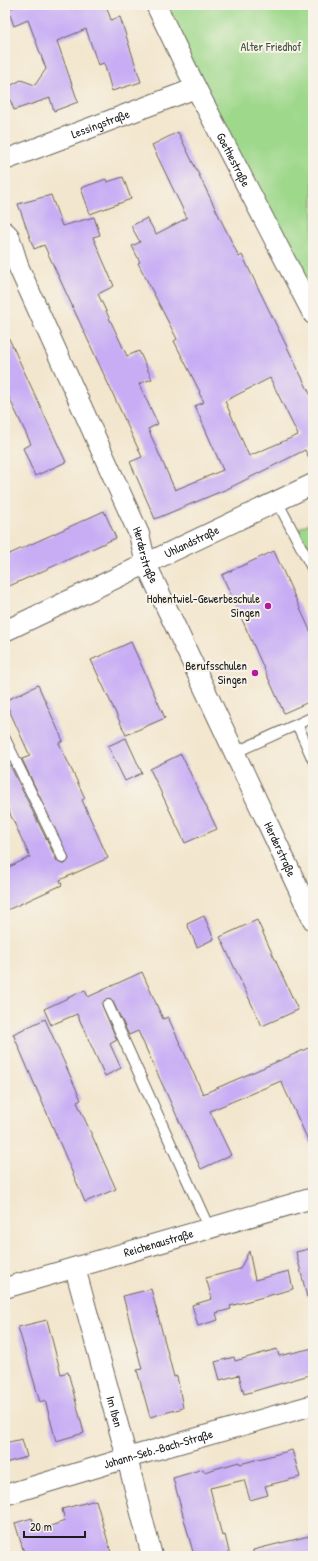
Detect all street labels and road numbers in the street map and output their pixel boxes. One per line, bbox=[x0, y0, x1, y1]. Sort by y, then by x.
street label: Lessingstraße bbox=[69, 105, 132, 142]
street label: Goethestraße bbox=[213, 130, 255, 190]
street label: Uhlandstraße bbox=[161, 521, 222, 562]
street label: Herderstraße bbox=[129, 524, 163, 586]
street label: Herderstraße bbox=[260, 819, 300, 879]
street label: Reichenaustraße bbox=[122, 1224, 195, 1261]
street label: Im Iben bbox=[102, 1394, 127, 1429]
street label: Johann-Seb.-Bach-Straße bbox=[101, 1425, 215, 1473]

